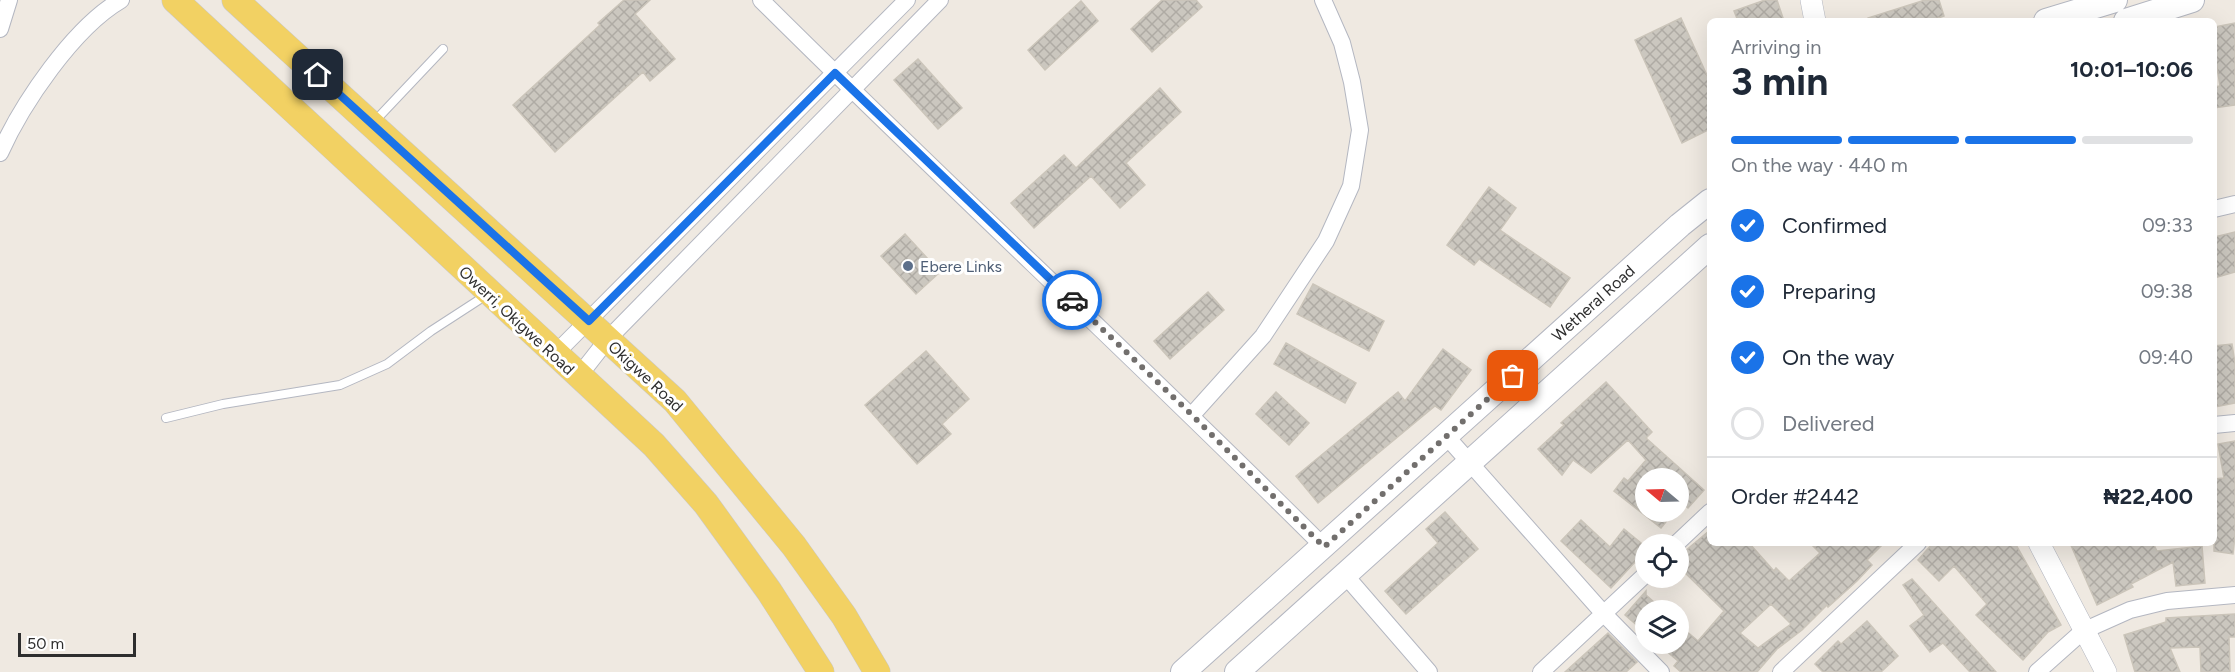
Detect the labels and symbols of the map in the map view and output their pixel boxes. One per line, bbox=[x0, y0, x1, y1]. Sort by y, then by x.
pin bbox=[292, 49, 343, 100]
place label: Ebere Links bbox=[920, 257, 1002, 276]
marker: Ebere Links bbox=[901, 259, 915, 273]
street label: Wetheral Road bbox=[1548, 261, 1639, 346]
street label: Owerri, Okigwe Road bbox=[455, 262, 578, 379]
courier bbox=[1042, 270, 1102, 330]
street label: Okigwe Road bbox=[604, 337, 687, 416]
pin bbox=[1487, 350, 1538, 401]
north arrow bbox=[1635, 468, 1689, 522]
scale bar bbox=[18, 630, 136, 658]

